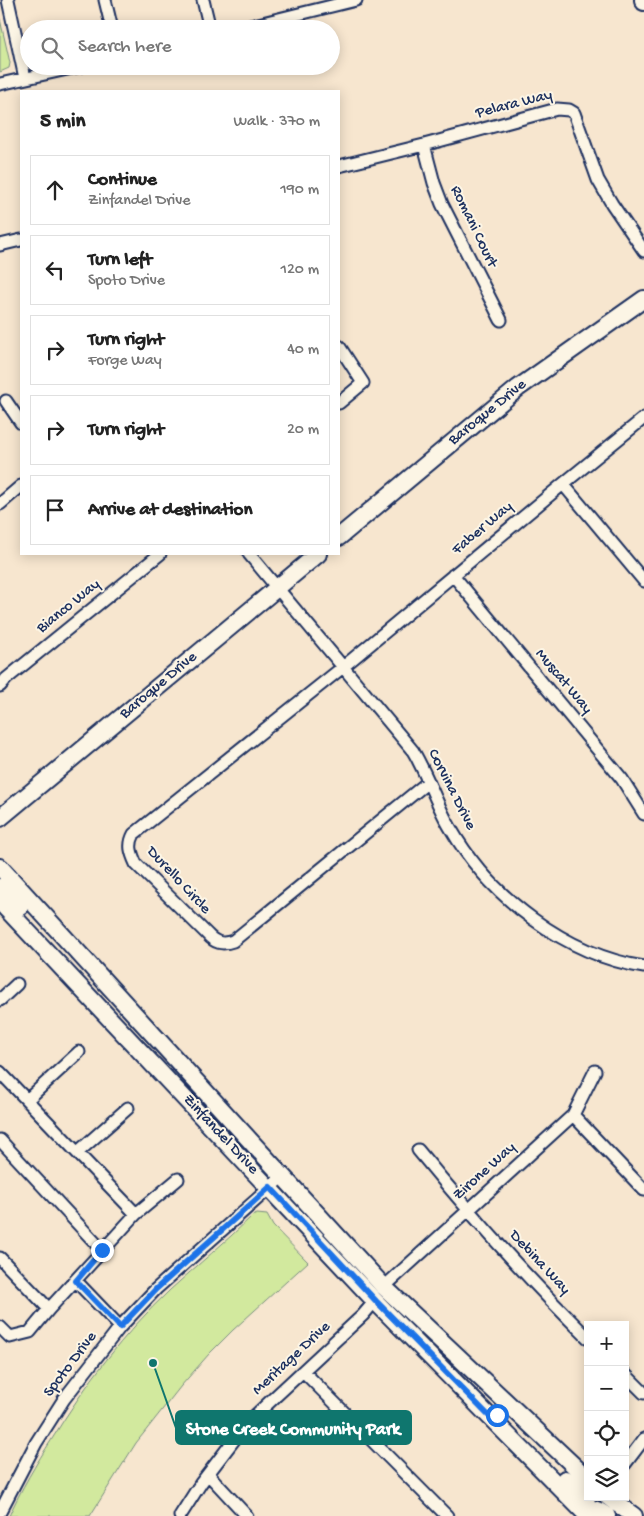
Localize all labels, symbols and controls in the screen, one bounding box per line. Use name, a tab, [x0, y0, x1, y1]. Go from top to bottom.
search box	[20, 20, 340, 75]
icon: search	[38, 34, 66, 62]
text: Search here	[78, 36, 172, 59]
street label: Pelara Way	[473, 86, 554, 124]
text: 5 min	[40, 110, 85, 135]
text: Walk · 370 m	[233, 113, 320, 132]
text: Continue	[88, 169, 157, 192]
icon: ahead	[41, 176, 69, 204]
text: 190 m	[280, 181, 319, 200]
street label: Romani Court	[445, 183, 502, 272]
text: Zinfandel Drive	[88, 192, 191, 211]
text: Turn left	[88, 249, 152, 272]
icon: left	[41, 256, 69, 284]
text: 120 m	[280, 261, 319, 280]
text: Spoto Drive	[88, 272, 165, 291]
text: Turn right	[88, 329, 164, 352]
icon: right	[41, 336, 69, 364]
text: 40 m	[287, 341, 319, 360]
text: Forge Way	[88, 352, 162, 371]
street label: Baroque Drive	[444, 375, 531, 451]
icon: right	[41, 416, 69, 444]
text: Turn right	[88, 419, 164, 442]
text: 20 m	[287, 421, 319, 440]
icon: arrive	[41, 496, 69, 524]
street label: Faber Way	[448, 498, 517, 561]
text: Arrive at destination	[88, 499, 252, 522]
street label: Bianco Way	[33, 576, 105, 639]
street label: Muscat Way	[530, 645, 596, 719]
street label: Baroque Drive	[116, 648, 202, 724]
street label: Corvina Drive	[422, 746, 480, 834]
street label: Durello Circle	[141, 842, 215, 919]
street label: Zinfandel Drive	[178, 1091, 262, 1180]
street label: Zirone Way	[450, 1139, 520, 1205]
street label: Debina Way	[504, 1226, 574, 1299]
route end	[91, 1239, 114, 1262]
street label: Meritage Drive	[249, 1317, 336, 1400]
map controls	[584, 1321, 629, 1501]
button: +	[584, 1321, 629, 1366]
street label: Spoto Drive	[40, 1328, 102, 1402]
button: −	[584, 1366, 629, 1411]
route start	[486, 1404, 509, 1427]
callout: Stone Creek Community Park	[176, 1411, 411, 1444]
button: locate	[584, 1411, 629, 1456]
text: Stone Creek Community Park	[186, 1420, 402, 1441]
button: layers	[584, 1456, 629, 1501]

